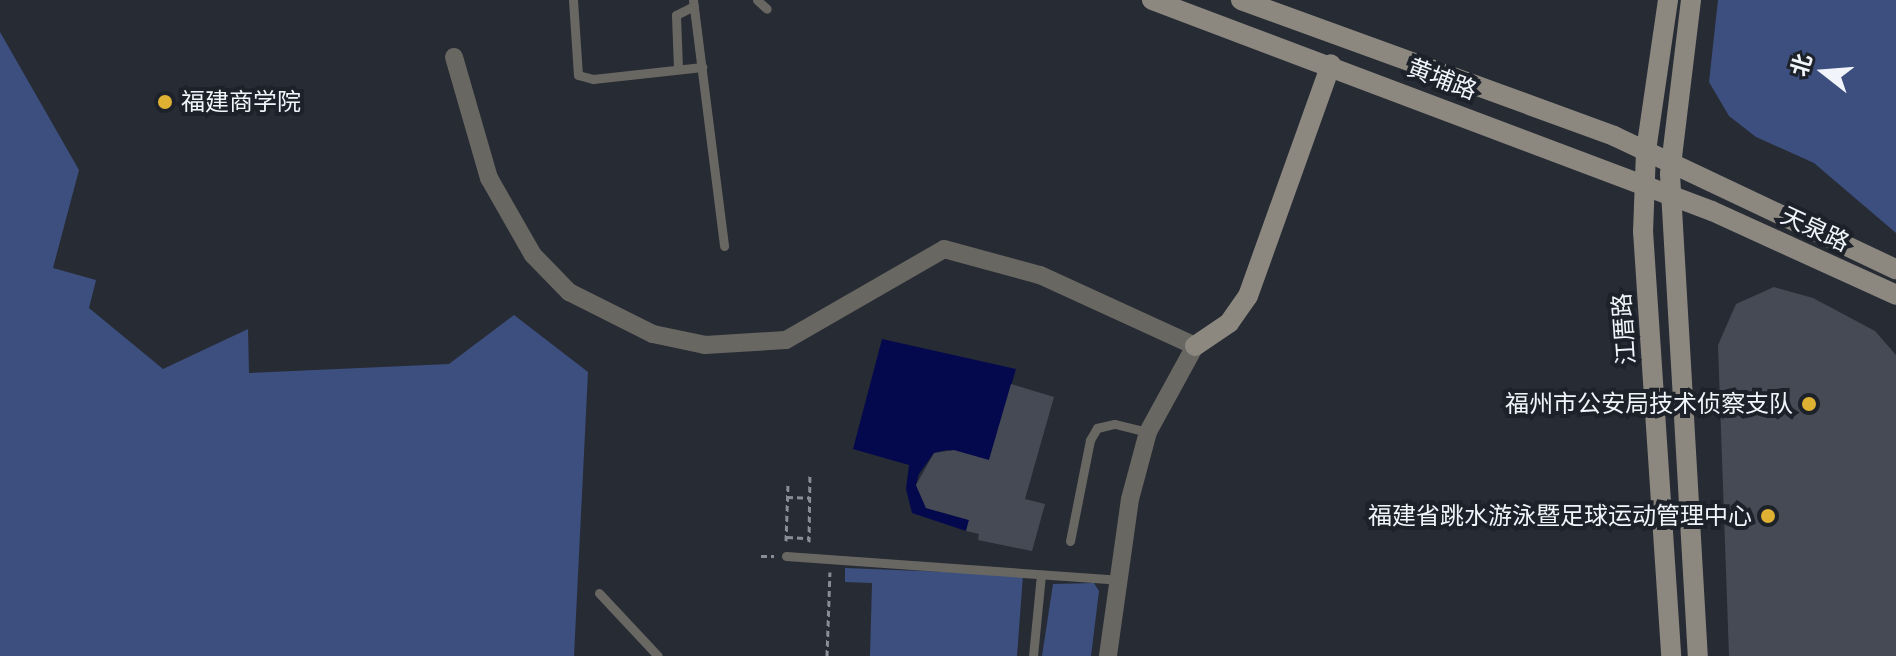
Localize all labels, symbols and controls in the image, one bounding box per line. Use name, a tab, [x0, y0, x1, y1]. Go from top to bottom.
north arrow	[1784, 32, 1864, 112]
text: 北	[1785, 51, 1817, 79]
street label: 黄埔路	[1403, 53, 1481, 105]
place label: 福建商学院	[181, 88, 301, 116]
marker: 福建商学院	[156, 93, 174, 111]
street label: 天泉路	[1776, 201, 1854, 257]
street label: 江厝路	[1607, 292, 1641, 366]
place label: 福州市公安局技术侦察支队	[1505, 390, 1793, 418]
marker: 福州市公安局技术侦察支队	[1800, 395, 1818, 413]
place label: 福建省跳水游泳暨足球运动管理中心	[1368, 502, 1752, 530]
marker: 福建省跳水游泳暨足球运动管理中心	[1759, 507, 1777, 525]

